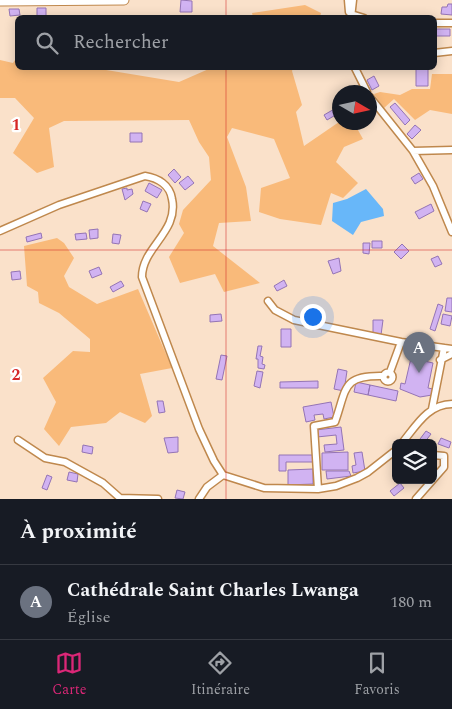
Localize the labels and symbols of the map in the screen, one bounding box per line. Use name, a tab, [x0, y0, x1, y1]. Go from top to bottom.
north arrow	[332, 85, 377, 130]
text: 1	[12, 113, 20, 137]
your location	[300, 304, 326, 330]
pin: A	[403, 332, 435, 373]
text: 2	[12, 363, 21, 387]

